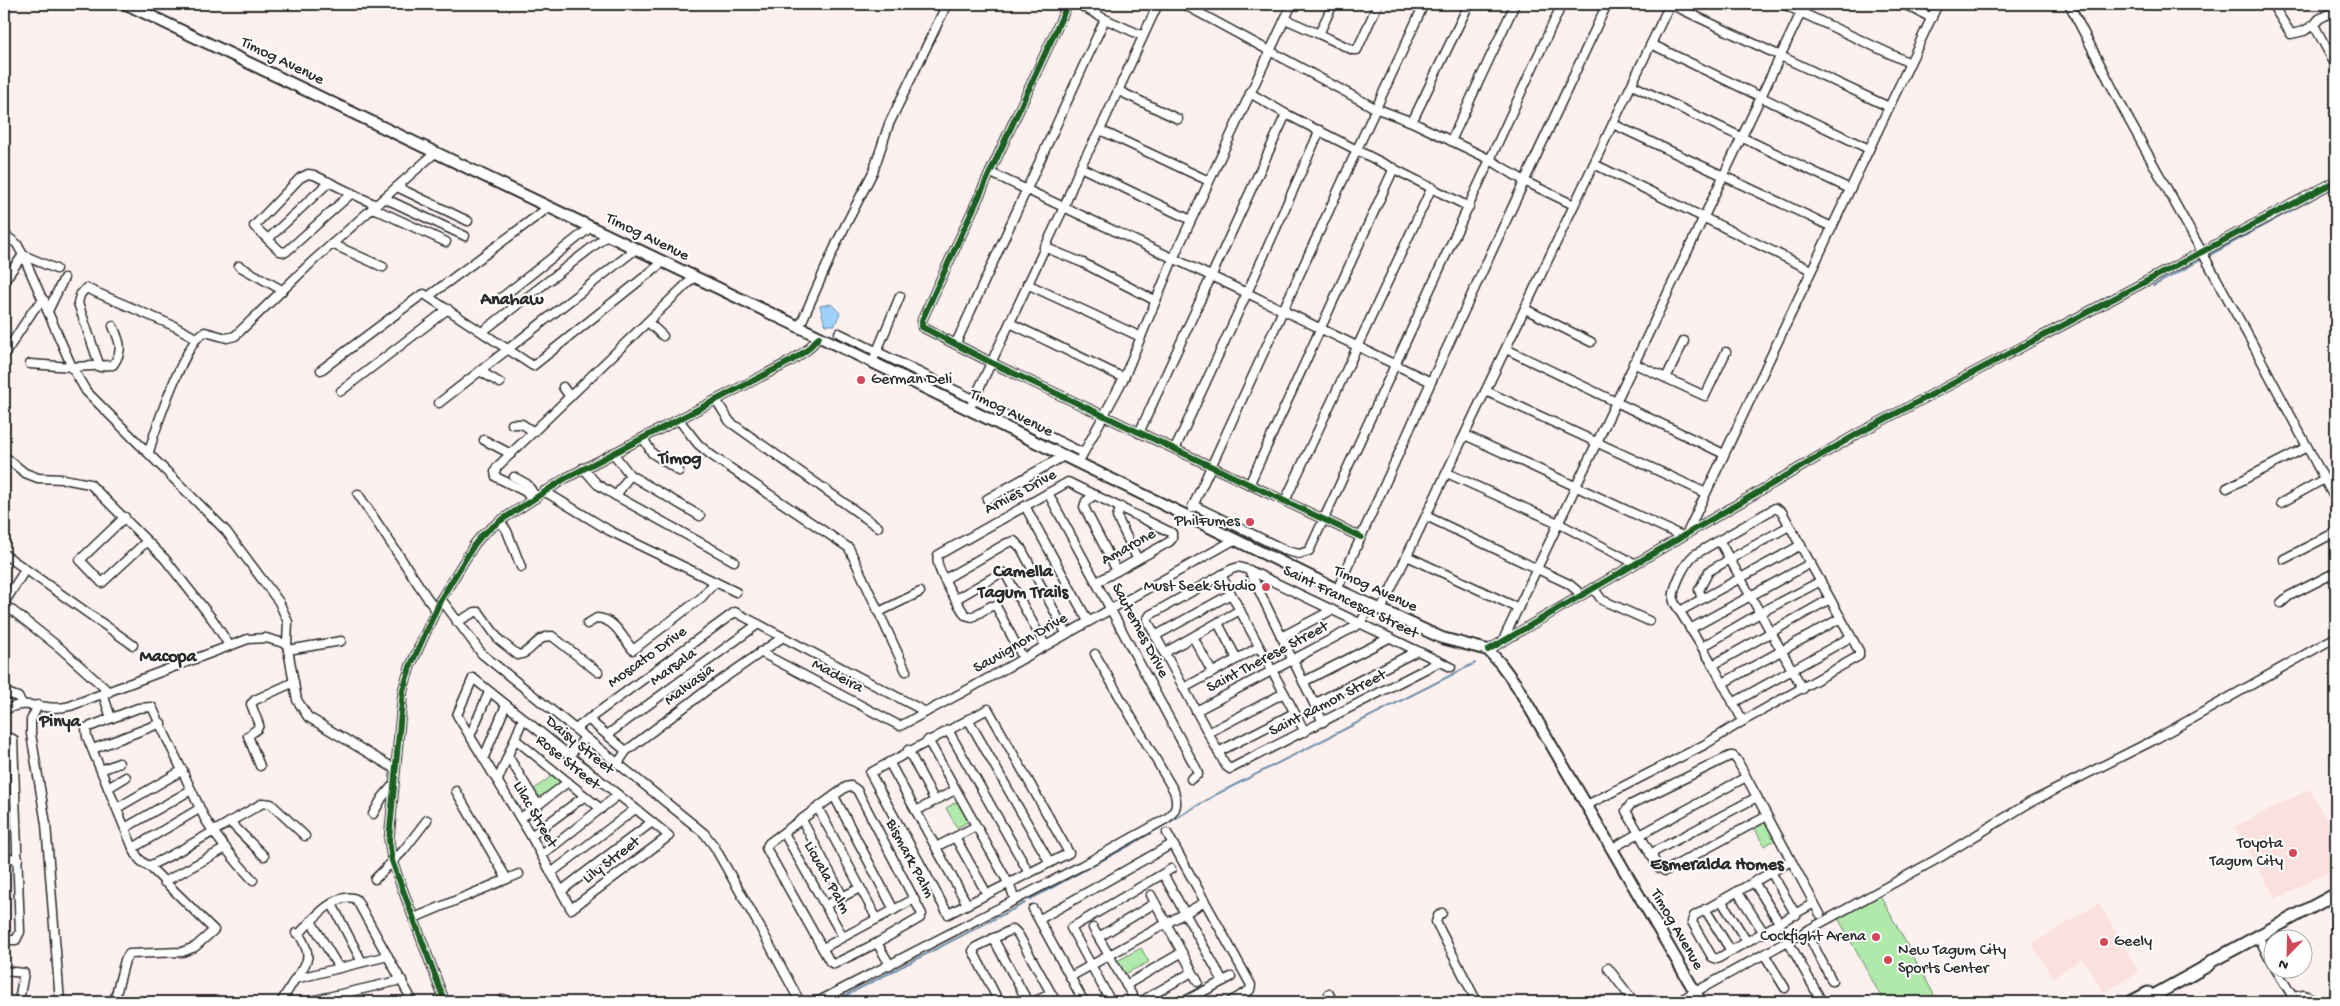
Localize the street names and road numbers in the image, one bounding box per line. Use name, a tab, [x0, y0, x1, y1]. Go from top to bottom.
street label: Timog Avenue	[236, 33, 327, 91]
street label: Timog Avenue	[601, 209, 692, 267]
street label: Timog Avenue	[965, 385, 1056, 443]
street label: Arnies Drive	[982, 466, 1061, 520]
street label: Amarone	[1098, 525, 1160, 571]
street label: Saint Francesca Street	[1279, 562, 1422, 645]
street label: Timog Avenue	[1329, 562, 1421, 618]
street label: Sauternes Drive	[1106, 580, 1172, 682]
street label: Sauvignon Drive	[971, 609, 1072, 679]
street label: Saint Therese Street	[1204, 617, 1333, 698]
street label: Moscato Drive	[605, 623, 692, 693]
street label: Marsala	[647, 644, 702, 691]
street label: Madeira	[808, 656, 867, 699]
street label: Malvasia	[661, 660, 720, 711]
street label: Saint Ramon Street	[1266, 666, 1391, 742]
street label: Daisy Street	[540, 712, 618, 780]
street label: Rose Street	[531, 731, 604, 796]
street label: Lilac Street	[507, 778, 561, 853]
street label: Bismark Palm	[880, 815, 938, 902]
street label: Lily Street	[579, 832, 646, 889]
street label: Licuala Palm	[798, 838, 854, 918]
street label: Timog Avenue	[1645, 885, 1707, 974]

